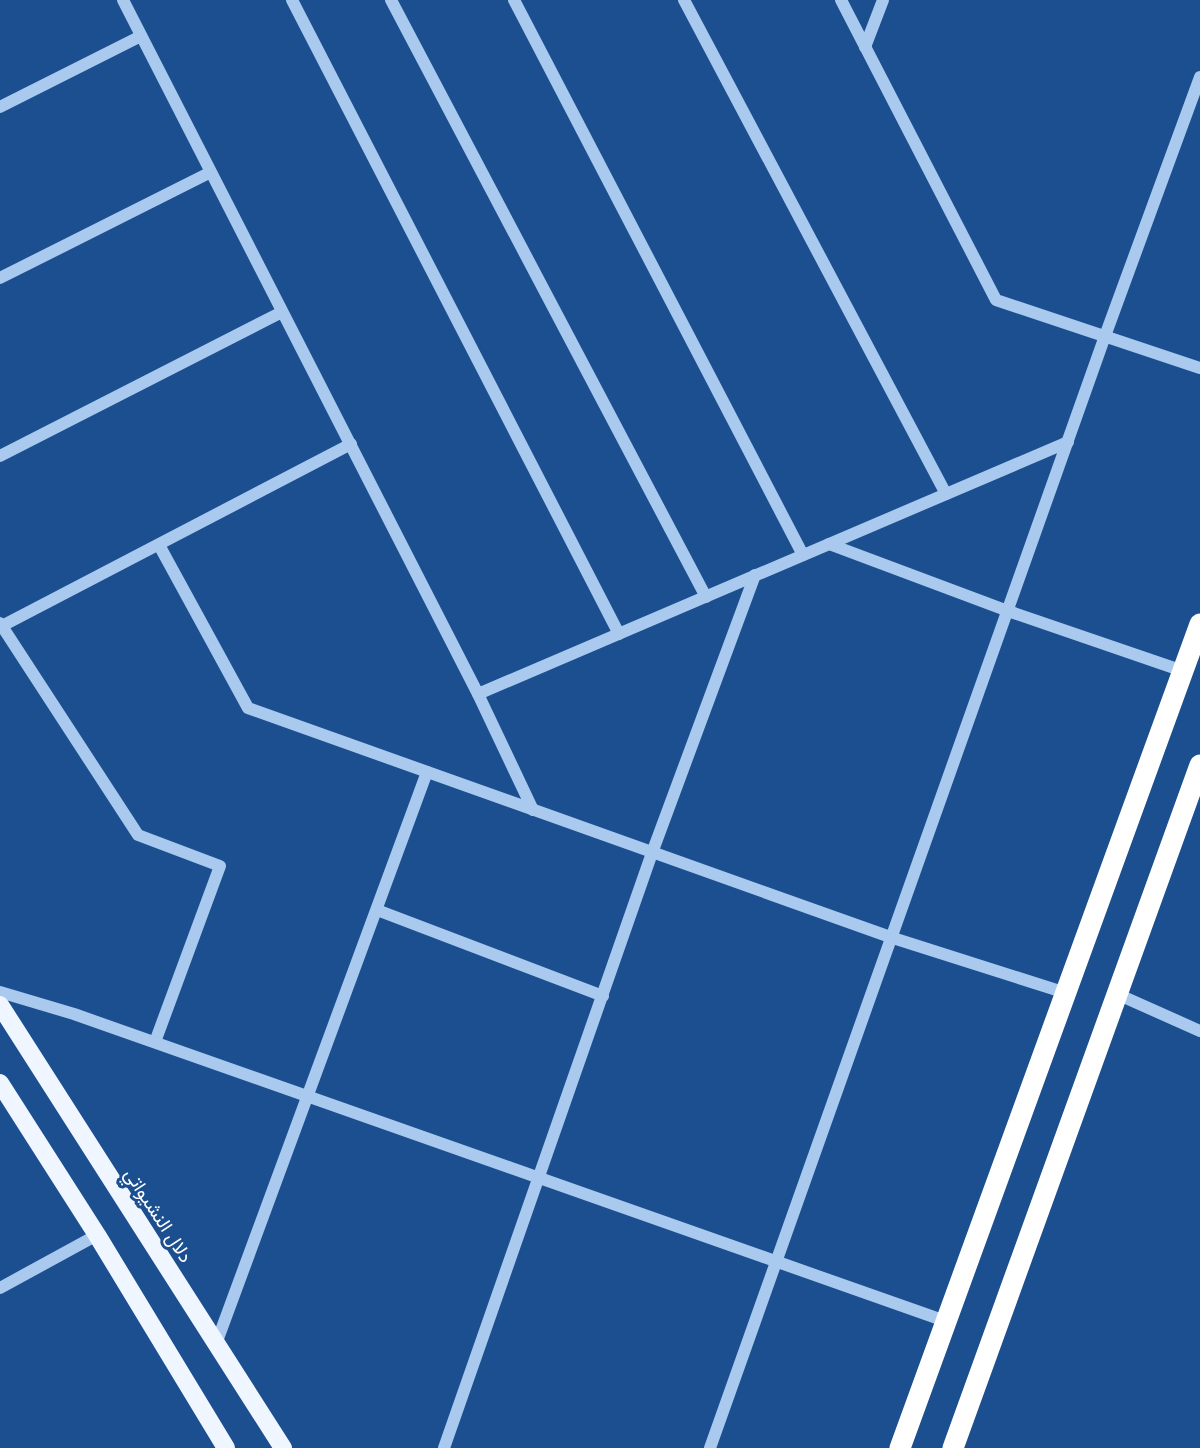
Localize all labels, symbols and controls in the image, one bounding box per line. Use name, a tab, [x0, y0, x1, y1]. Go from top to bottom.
street label: دلال النشيواتي	[116, 1164, 198, 1269]

